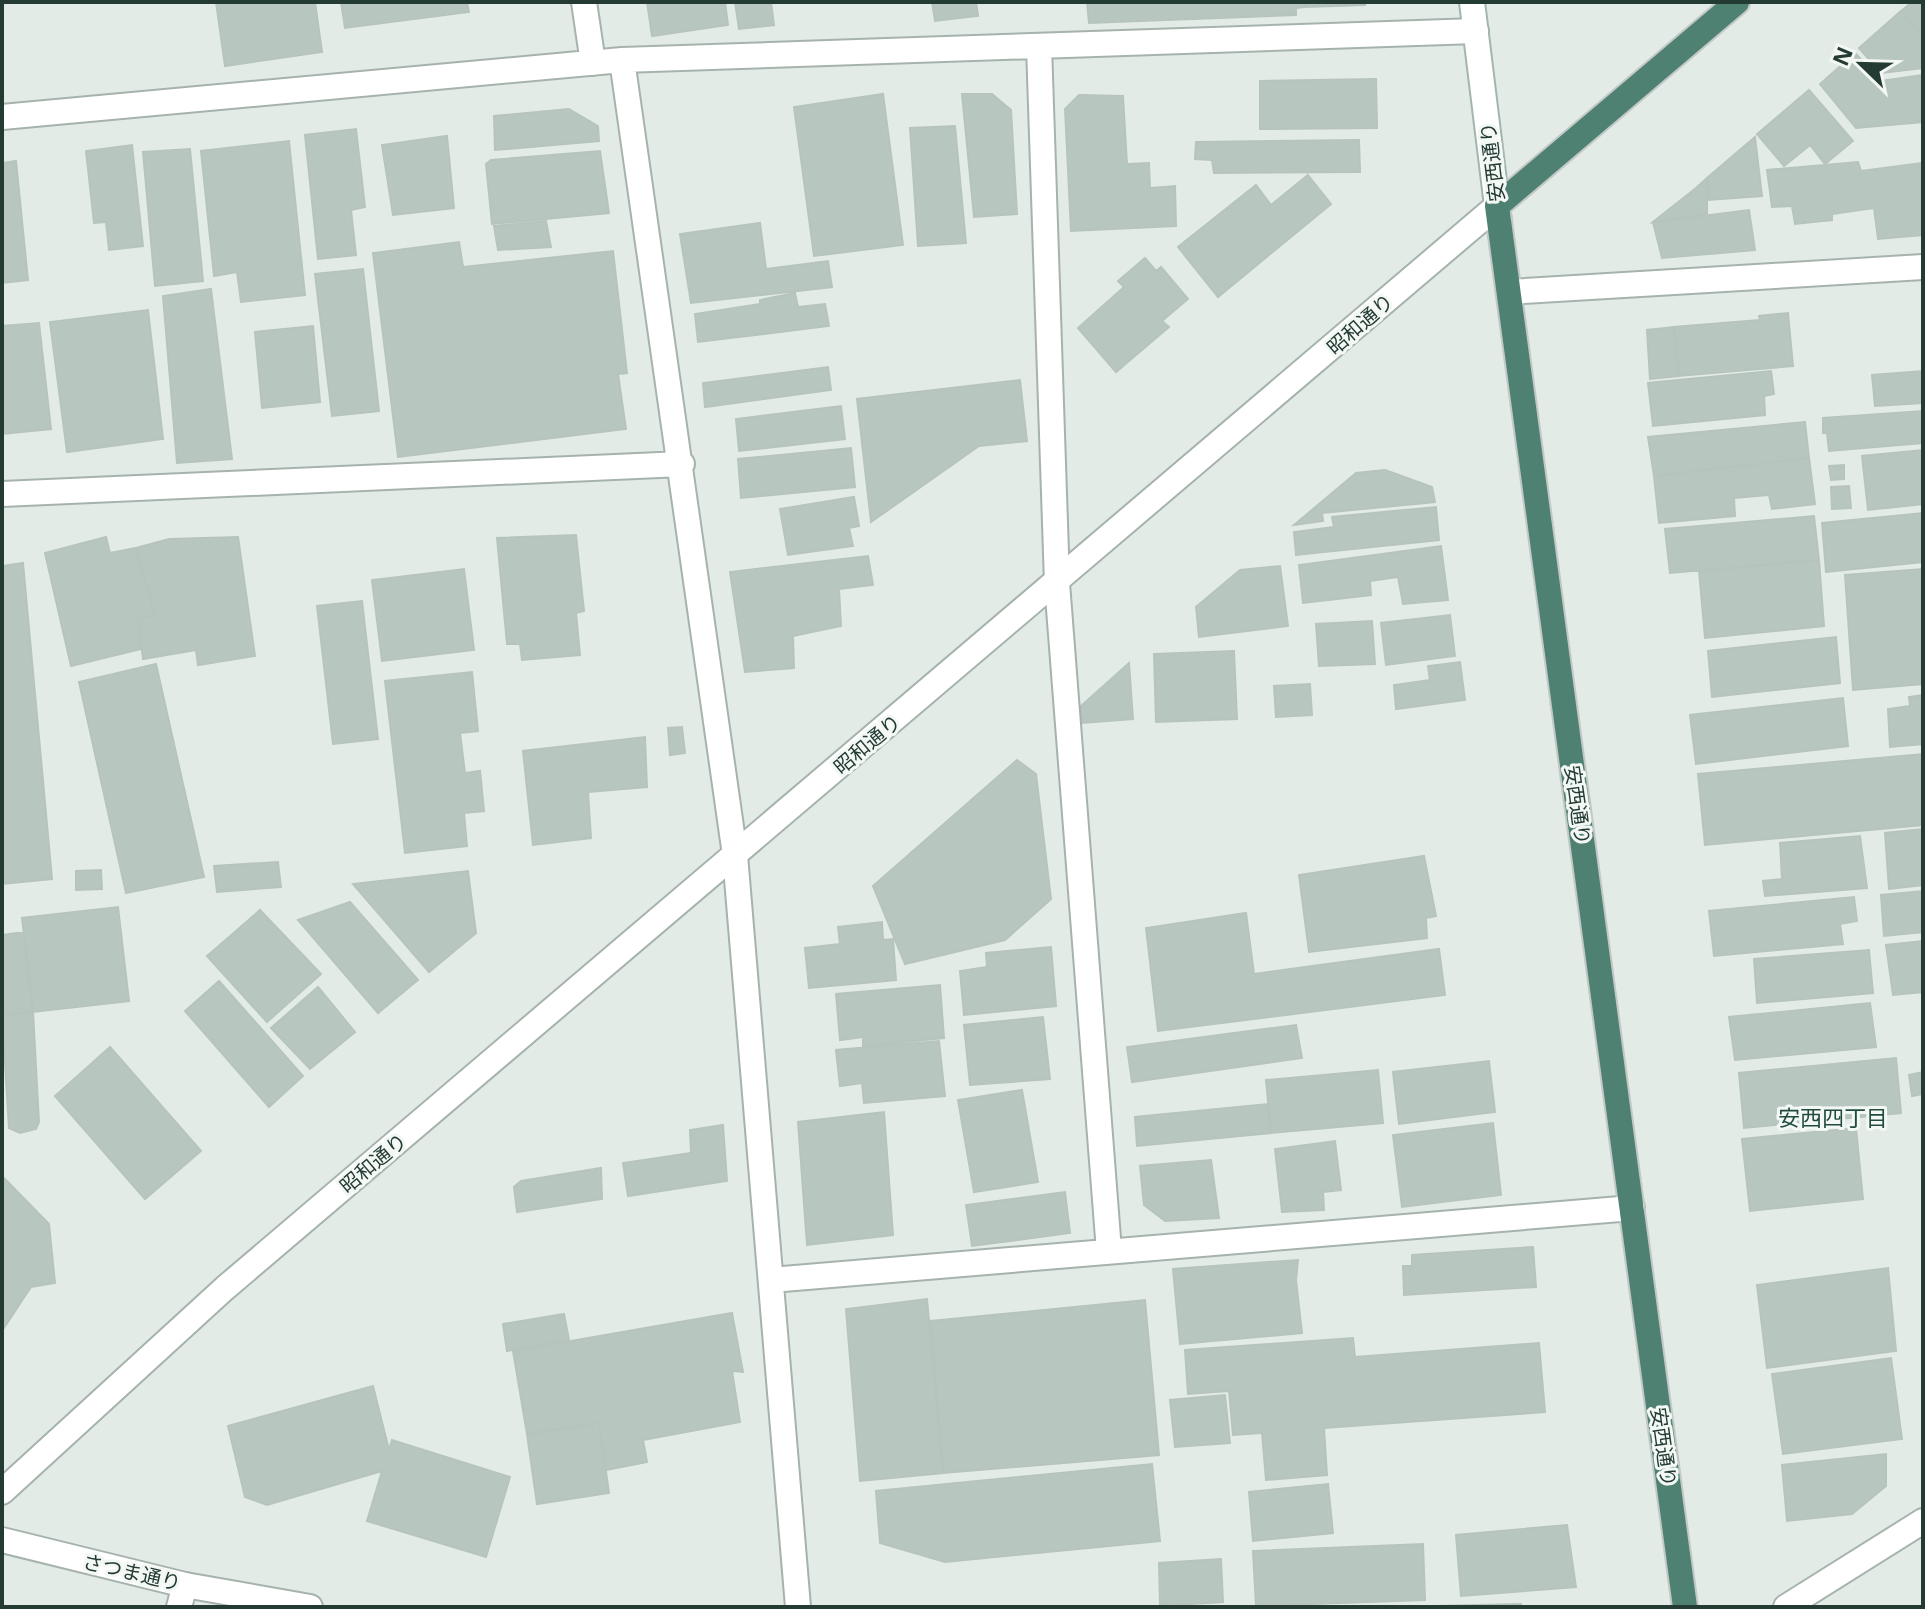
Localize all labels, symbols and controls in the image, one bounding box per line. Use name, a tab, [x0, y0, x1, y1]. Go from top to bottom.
north arrow	[1821, 24, 1901, 104]
text: N	[1824, 42, 1859, 70]
street label: 安西通り	[1474, 121, 1510, 203]
street label: 昭和通り	[1321, 288, 1399, 360]
street label: 昭和通り	[828, 708, 906, 780]
street label: 安西通り	[1559, 764, 1597, 846]
district label: 安西四丁目	[1778, 1102, 1888, 1132]
street label: 昭和通り	[334, 1127, 412, 1199]
street label: 安西通り	[1645, 1406, 1683, 1488]
street label: さつま通り	[80, 1548, 184, 1596]

